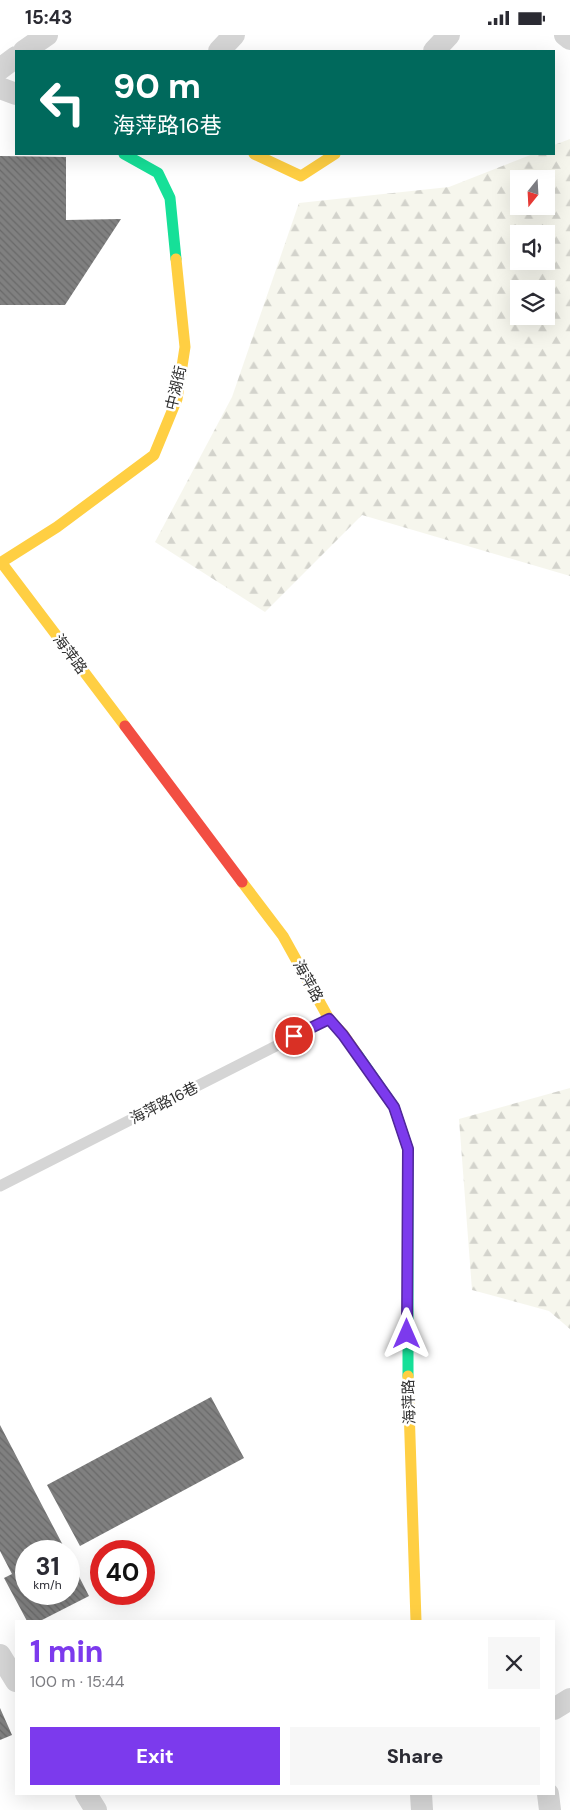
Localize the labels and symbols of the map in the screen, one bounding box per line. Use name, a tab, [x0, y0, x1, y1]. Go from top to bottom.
north arrow	[510, 170, 555, 215]
street label: 中湖街	[161, 364, 191, 412]
street label: 海萍路	[48, 630, 92, 678]
street label: 海萍路	[288, 956, 328, 1006]
pin	[273, 1015, 315, 1057]
street label: 海萍路16巷	[126, 1077, 202, 1129]
position arrow	[380, 1307, 432, 1359]
street label: 海萍路	[398, 1379, 420, 1425]
speed limit sign: 40	[90, 1540, 155, 1605]

